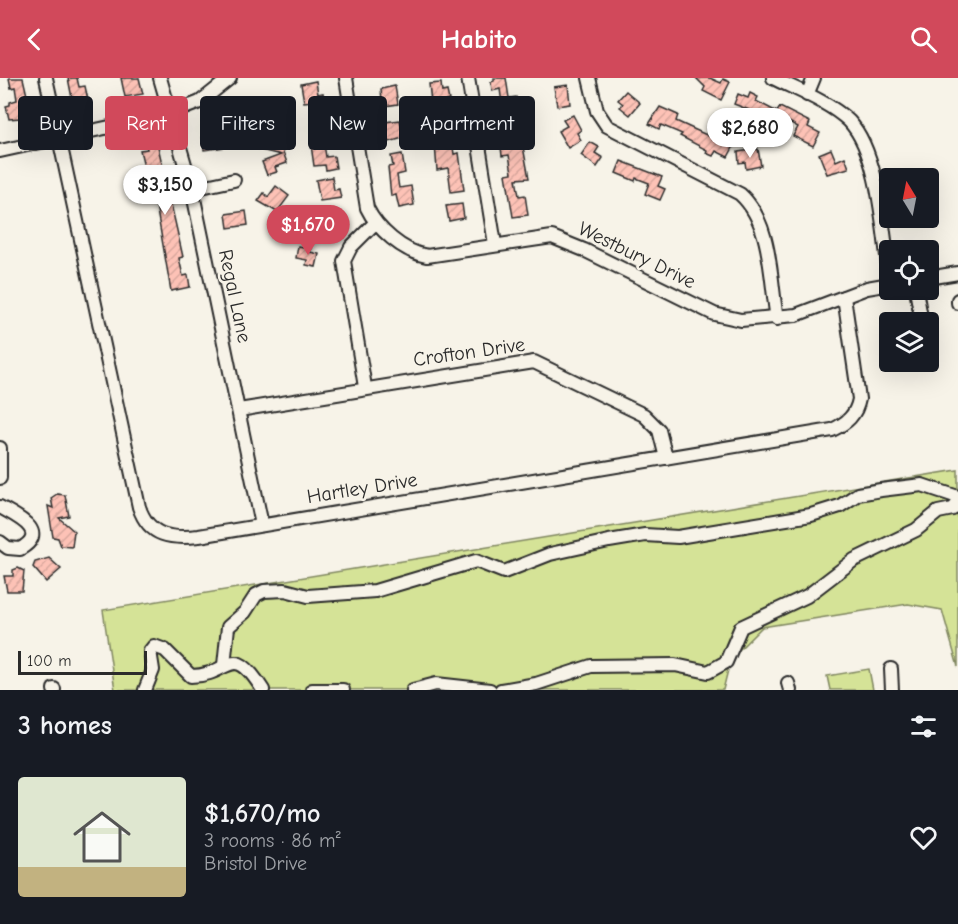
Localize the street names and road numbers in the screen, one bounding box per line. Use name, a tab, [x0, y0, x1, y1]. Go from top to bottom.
street label: Westbury Drive	[575, 217, 699, 293]
street label: Regal Lane	[214, 247, 256, 345]
street label: Crofton Drive	[412, 333, 526, 371]
street label: Hartley Drive	[305, 468, 419, 508]

